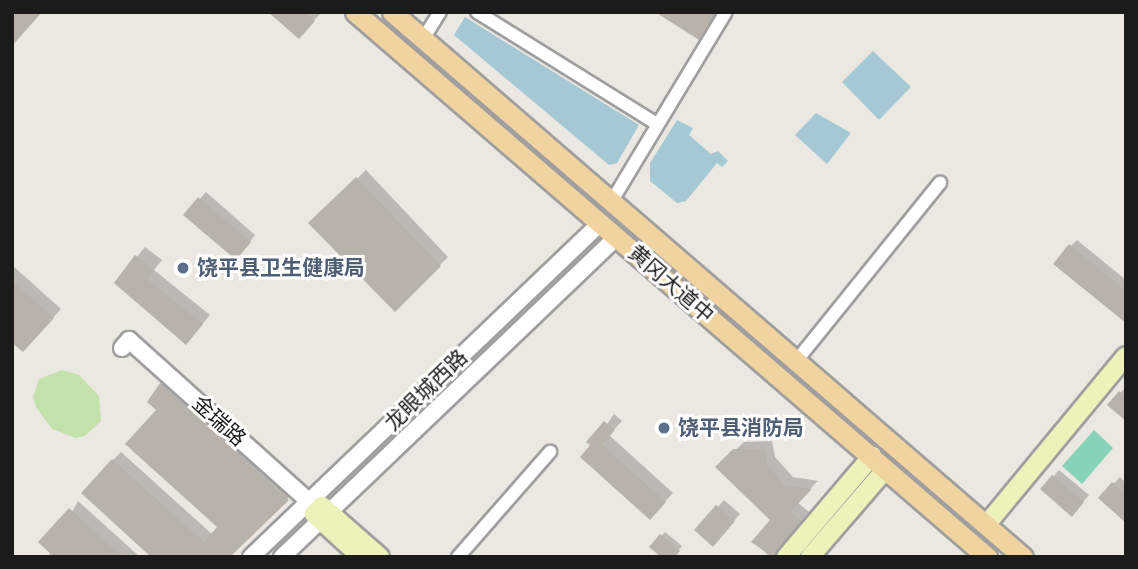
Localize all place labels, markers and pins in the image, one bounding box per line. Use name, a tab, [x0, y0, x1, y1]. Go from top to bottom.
place label: 饶平县卫生健康局	[197, 255, 365, 281]
marker: 饶平县卫生健康局	[175, 260, 191, 276]
place label: 饶平县消防局	[678, 415, 804, 441]
marker: 饶平县消防局	[656, 420, 672, 436]

